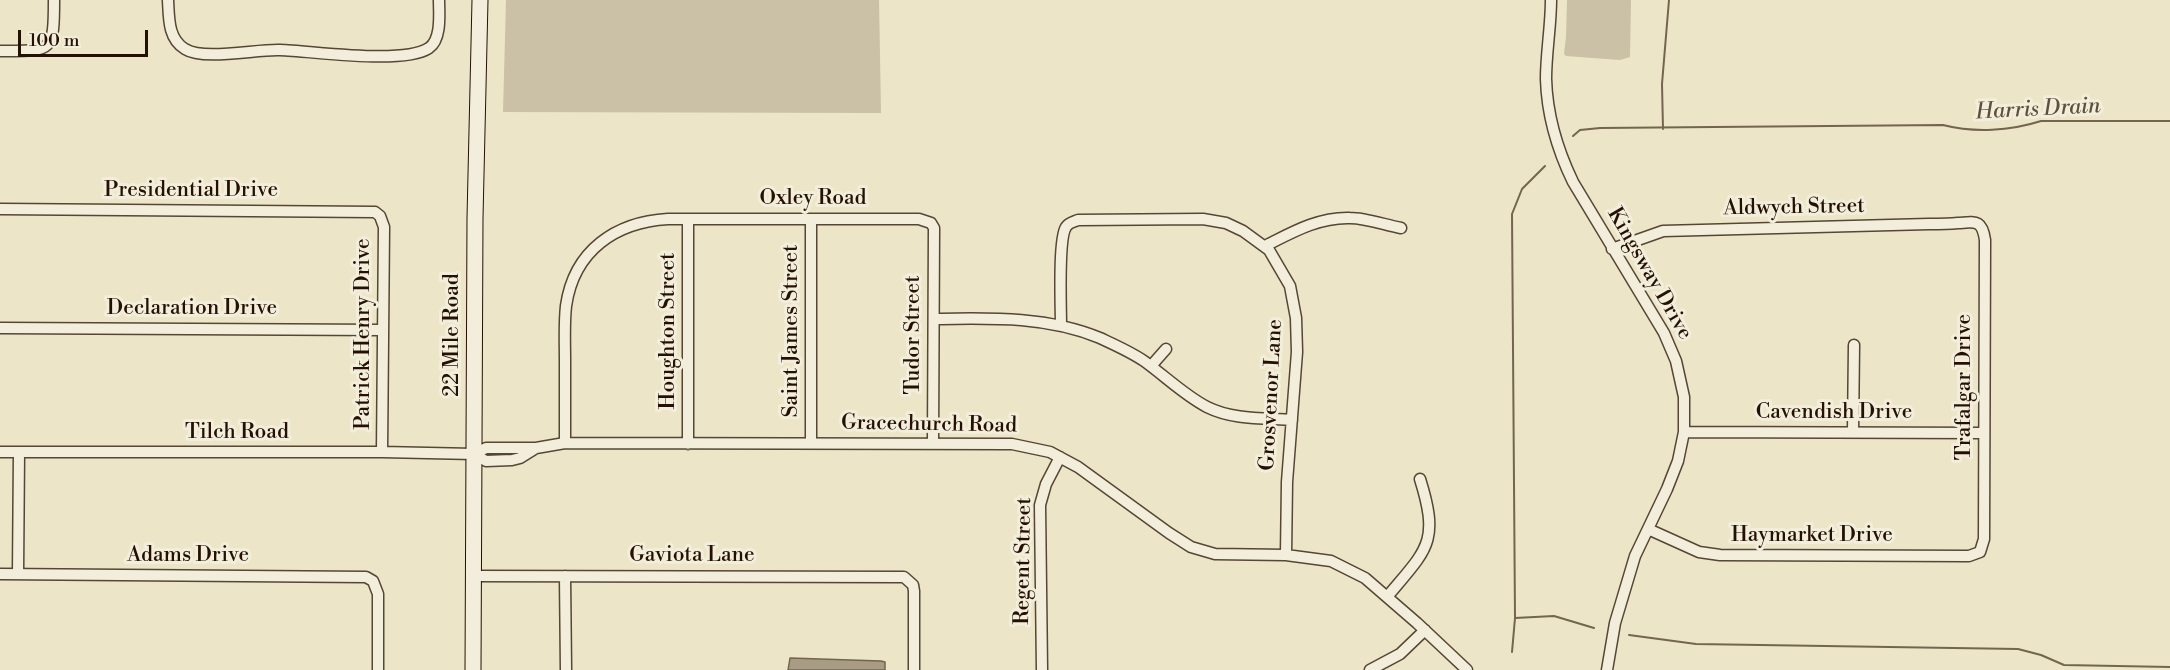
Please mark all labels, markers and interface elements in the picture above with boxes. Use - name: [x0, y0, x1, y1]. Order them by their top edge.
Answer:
- scale bar: [21, 18, 152, 56]
- text: 100 m: [29, 29, 80, 52]
- water label: Harris Drain: [1975, 94, 2101, 126]
- street label: Presidential Drive: [104, 178, 278, 204]
- street label: Oxley Road: [759, 186, 867, 212]
- street label: Aldwych Street: [1723, 194, 1865, 222]
- street label: Kingsway Drive: [1601, 203, 1697, 345]
- street label: Patrick Henry Drive: [351, 238, 377, 430]
- street label: Saint James Street: [779, 245, 805, 417]
- street label: Houghton Street: [656, 253, 682, 409]
- street label: 22 Mile Road: [440, 273, 466, 397]
- street label: Tudor Street: [901, 275, 927, 395]
- street label: Declaration Drive: [107, 296, 277, 322]
- street label: Trafalgar Drive: [1952, 314, 1978, 460]
- street label: Grosvenor Lane: [1255, 319, 1289, 471]
- street label: Cavendish Drive: [1756, 400, 1912, 426]
- street label: Gracechurch Road: [841, 411, 1017, 439]
- street label: Tilch Road: [185, 420, 289, 446]
- street label: Regent Street: [1010, 497, 1038, 625]
- street label: Haymarket Drive: [1731, 523, 1893, 549]
- street label: Adams Drive: [127, 543, 249, 569]
- street label: Gaviota Lane: [629, 543, 755, 569]

